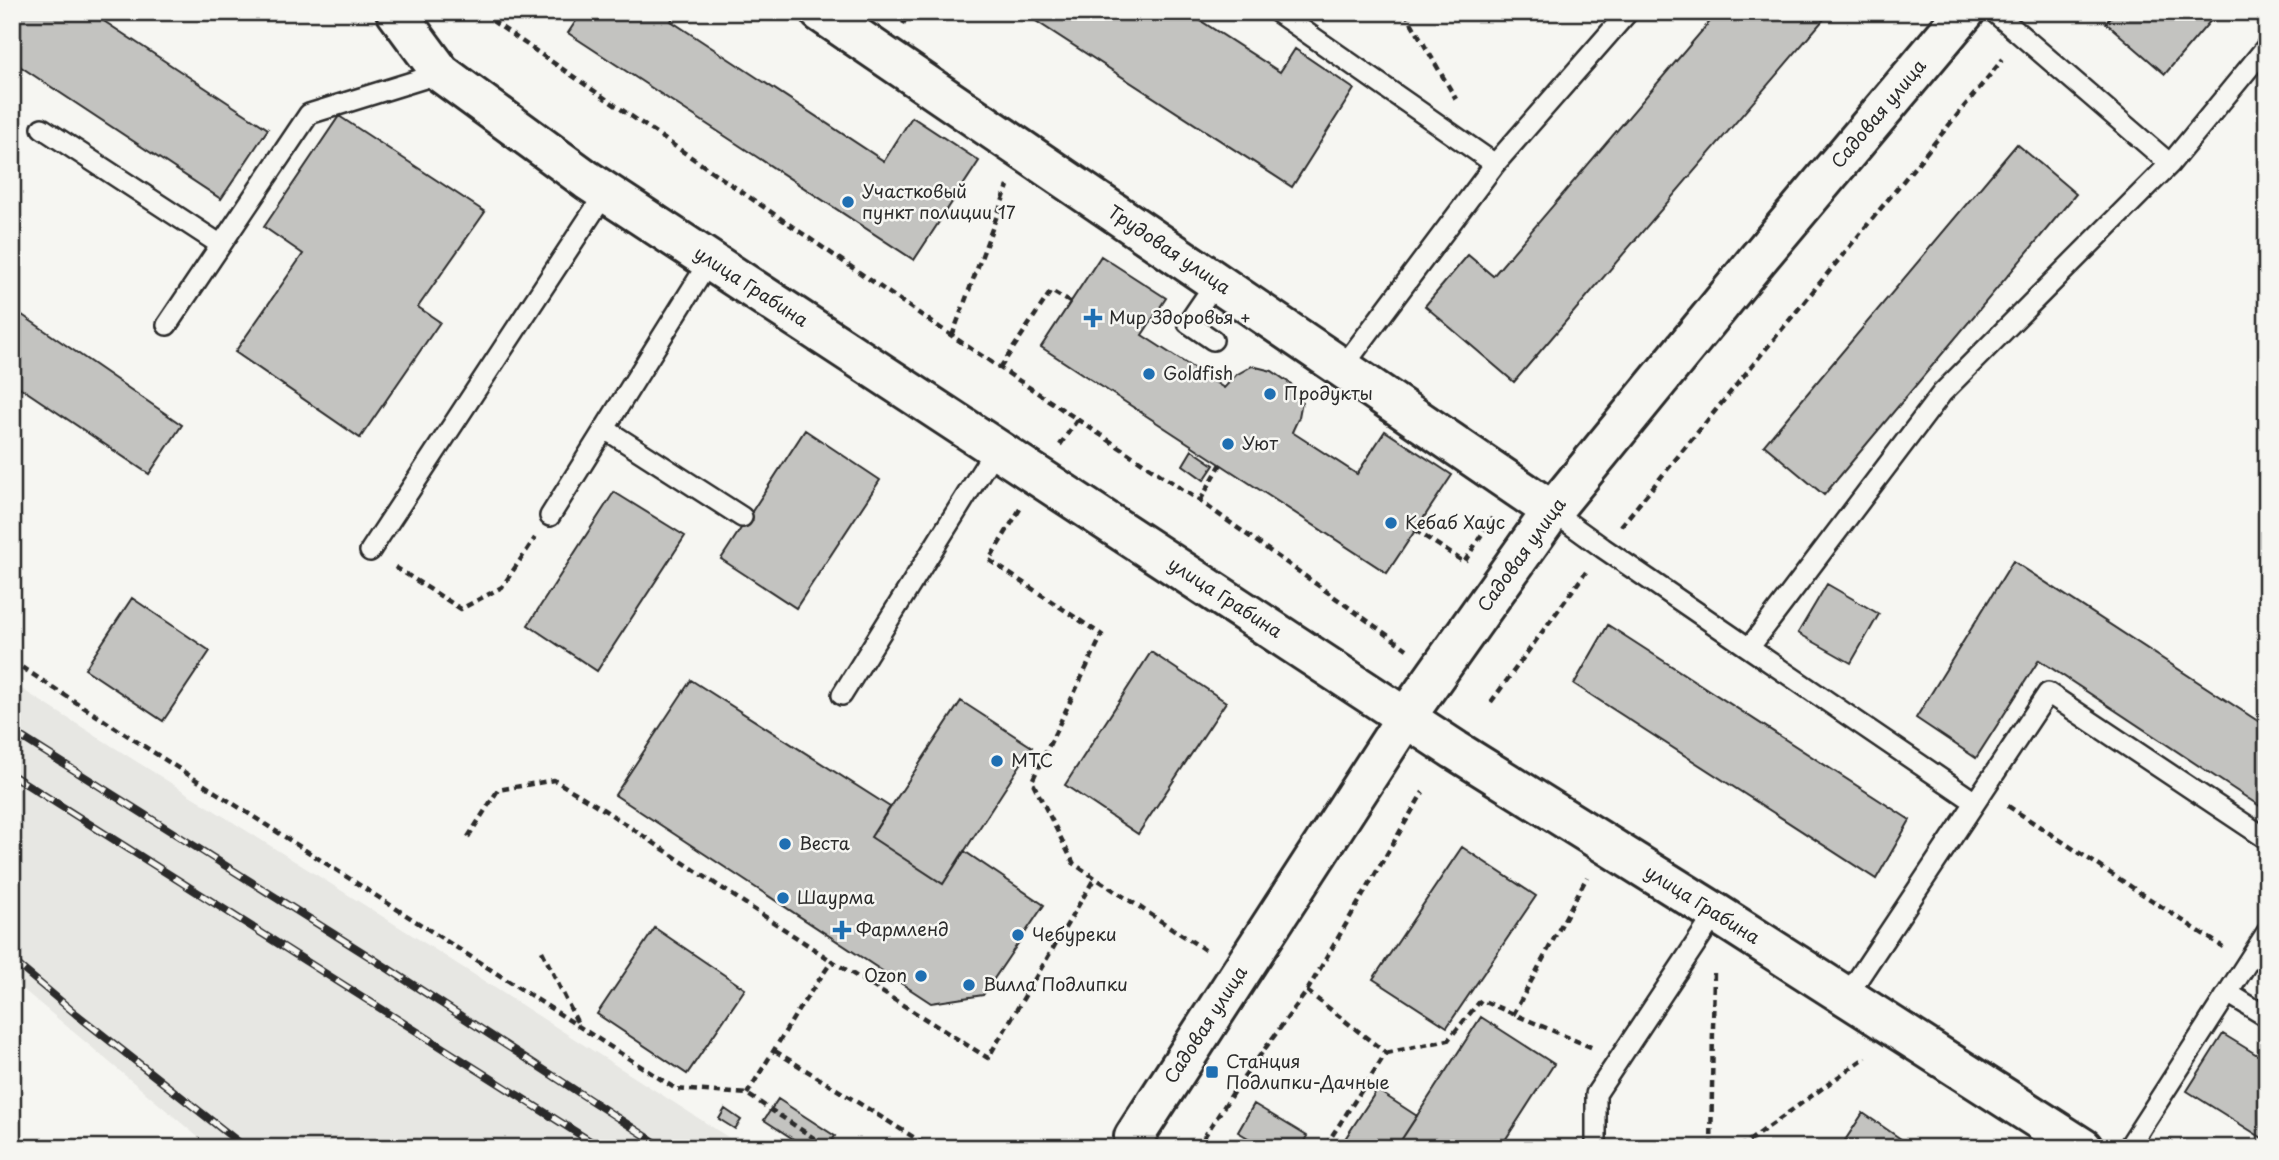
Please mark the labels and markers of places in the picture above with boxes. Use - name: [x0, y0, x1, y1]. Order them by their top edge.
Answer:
- place label: Участковый пункт полиции 17: [862, 177, 1016, 225]
- marker: Участковый пункт полиции 17: [840, 194, 856, 210]
- place label: Мир Здоровья +: [1109, 303, 1251, 330]
- marker: Мир Здоровья +: [1083, 308, 1103, 328]
- place label: Goldfish: [1163, 359, 1233, 386]
- marker: Goldfish: [1141, 366, 1157, 382]
- place label: Продукты: [1284, 379, 1373, 406]
- marker: Продукты: [1262, 386, 1278, 402]
- place label: Уют: [1242, 429, 1278, 456]
- marker: Уют: [1220, 436, 1236, 452]
- place label: Кебаб Хаус: [1405, 508, 1505, 535]
- marker: Кебаб Хаус: [1383, 515, 1399, 531]
- place label: МТС: [1011, 746, 1053, 773]
- marker: МТС: [989, 753, 1005, 769]
- place label: Веста: [799, 829, 850, 856]
- marker: Веста: [777, 836, 793, 852]
- place label: Шаурма: [797, 883, 875, 910]
- marker: Шаурма: [775, 890, 791, 906]
- place label: Фармленд: [856, 915, 949, 942]
- place label: Чебуреки: [1032, 920, 1117, 947]
- marker: Фармленд: [834, 922, 850, 938]
- marker: Чебуреки: [1010, 927, 1026, 943]
- place label: Ozon: [864, 961, 907, 988]
- marker: Ozon: [913, 968, 929, 984]
- place label: Вилла Подлипки: [983, 970, 1128, 997]
- marker: Вилла Подлипки: [961, 977, 977, 993]
- place label: Станция Подлипки-Дачные: [1226, 1047, 1390, 1095]
- marker: Станция Подлипки-Дачные: [1204, 1064, 1220, 1080]

